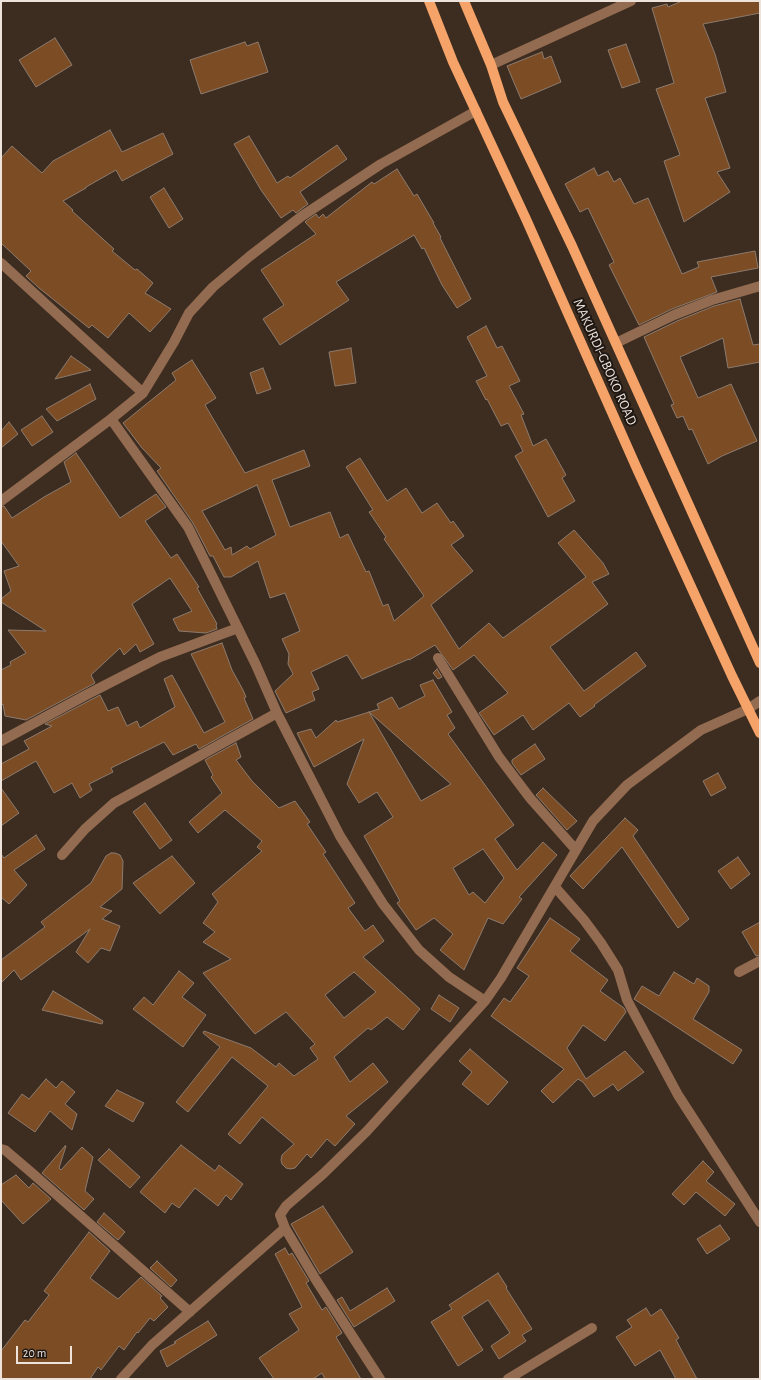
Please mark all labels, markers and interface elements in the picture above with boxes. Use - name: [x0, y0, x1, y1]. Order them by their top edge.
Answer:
- street label: MAKURDI-GBOKO ROAD: [570, 296, 640, 428]
- scale bar: [18, 1338, 74, 1364]
- text: 20 m: [23, 1347, 46, 1359]

